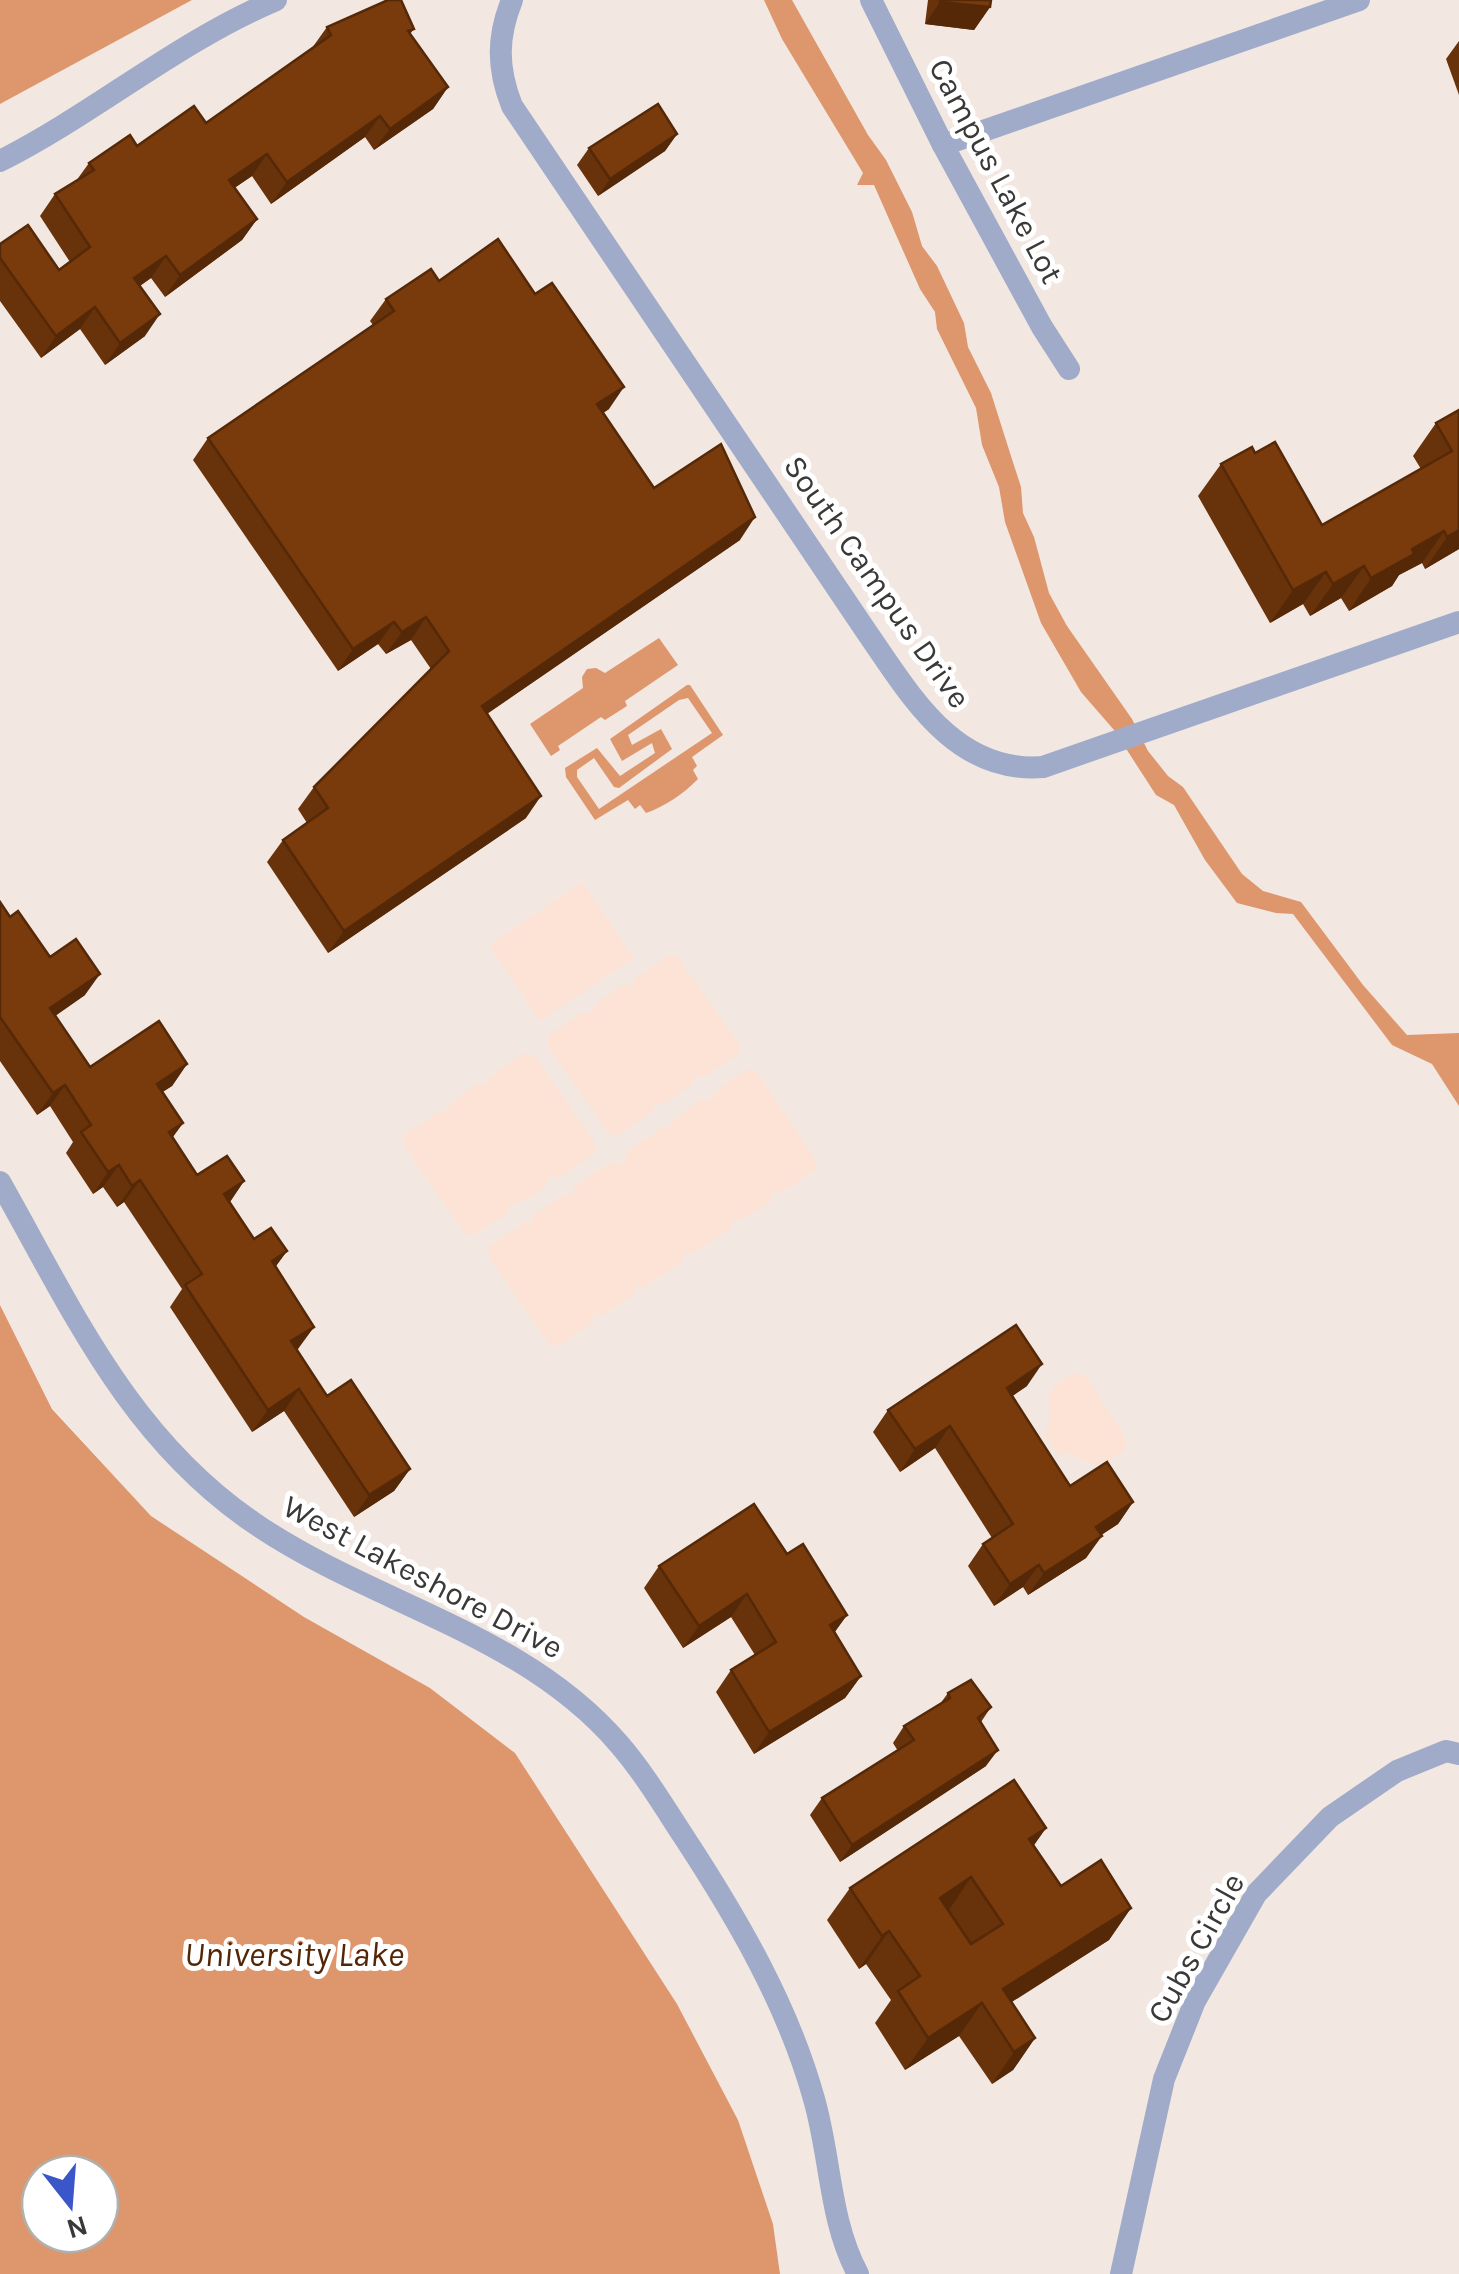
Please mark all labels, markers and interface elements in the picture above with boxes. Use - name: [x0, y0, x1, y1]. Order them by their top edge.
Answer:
- street label: Campus Lake Lot: [921, 52, 1071, 290]
- street label: South Campus Drive: [776, 449, 978, 715]
- street label: West Lakeshore Drive: [277, 1488, 569, 1666]
- street label: Cubs Circle: [1140, 1867, 1252, 2029]
- water label: University Lake: [184, 1934, 404, 1975]
- north arrow: [20, 2154, 120, 2254]
- text: N: [63, 2209, 92, 2246]

